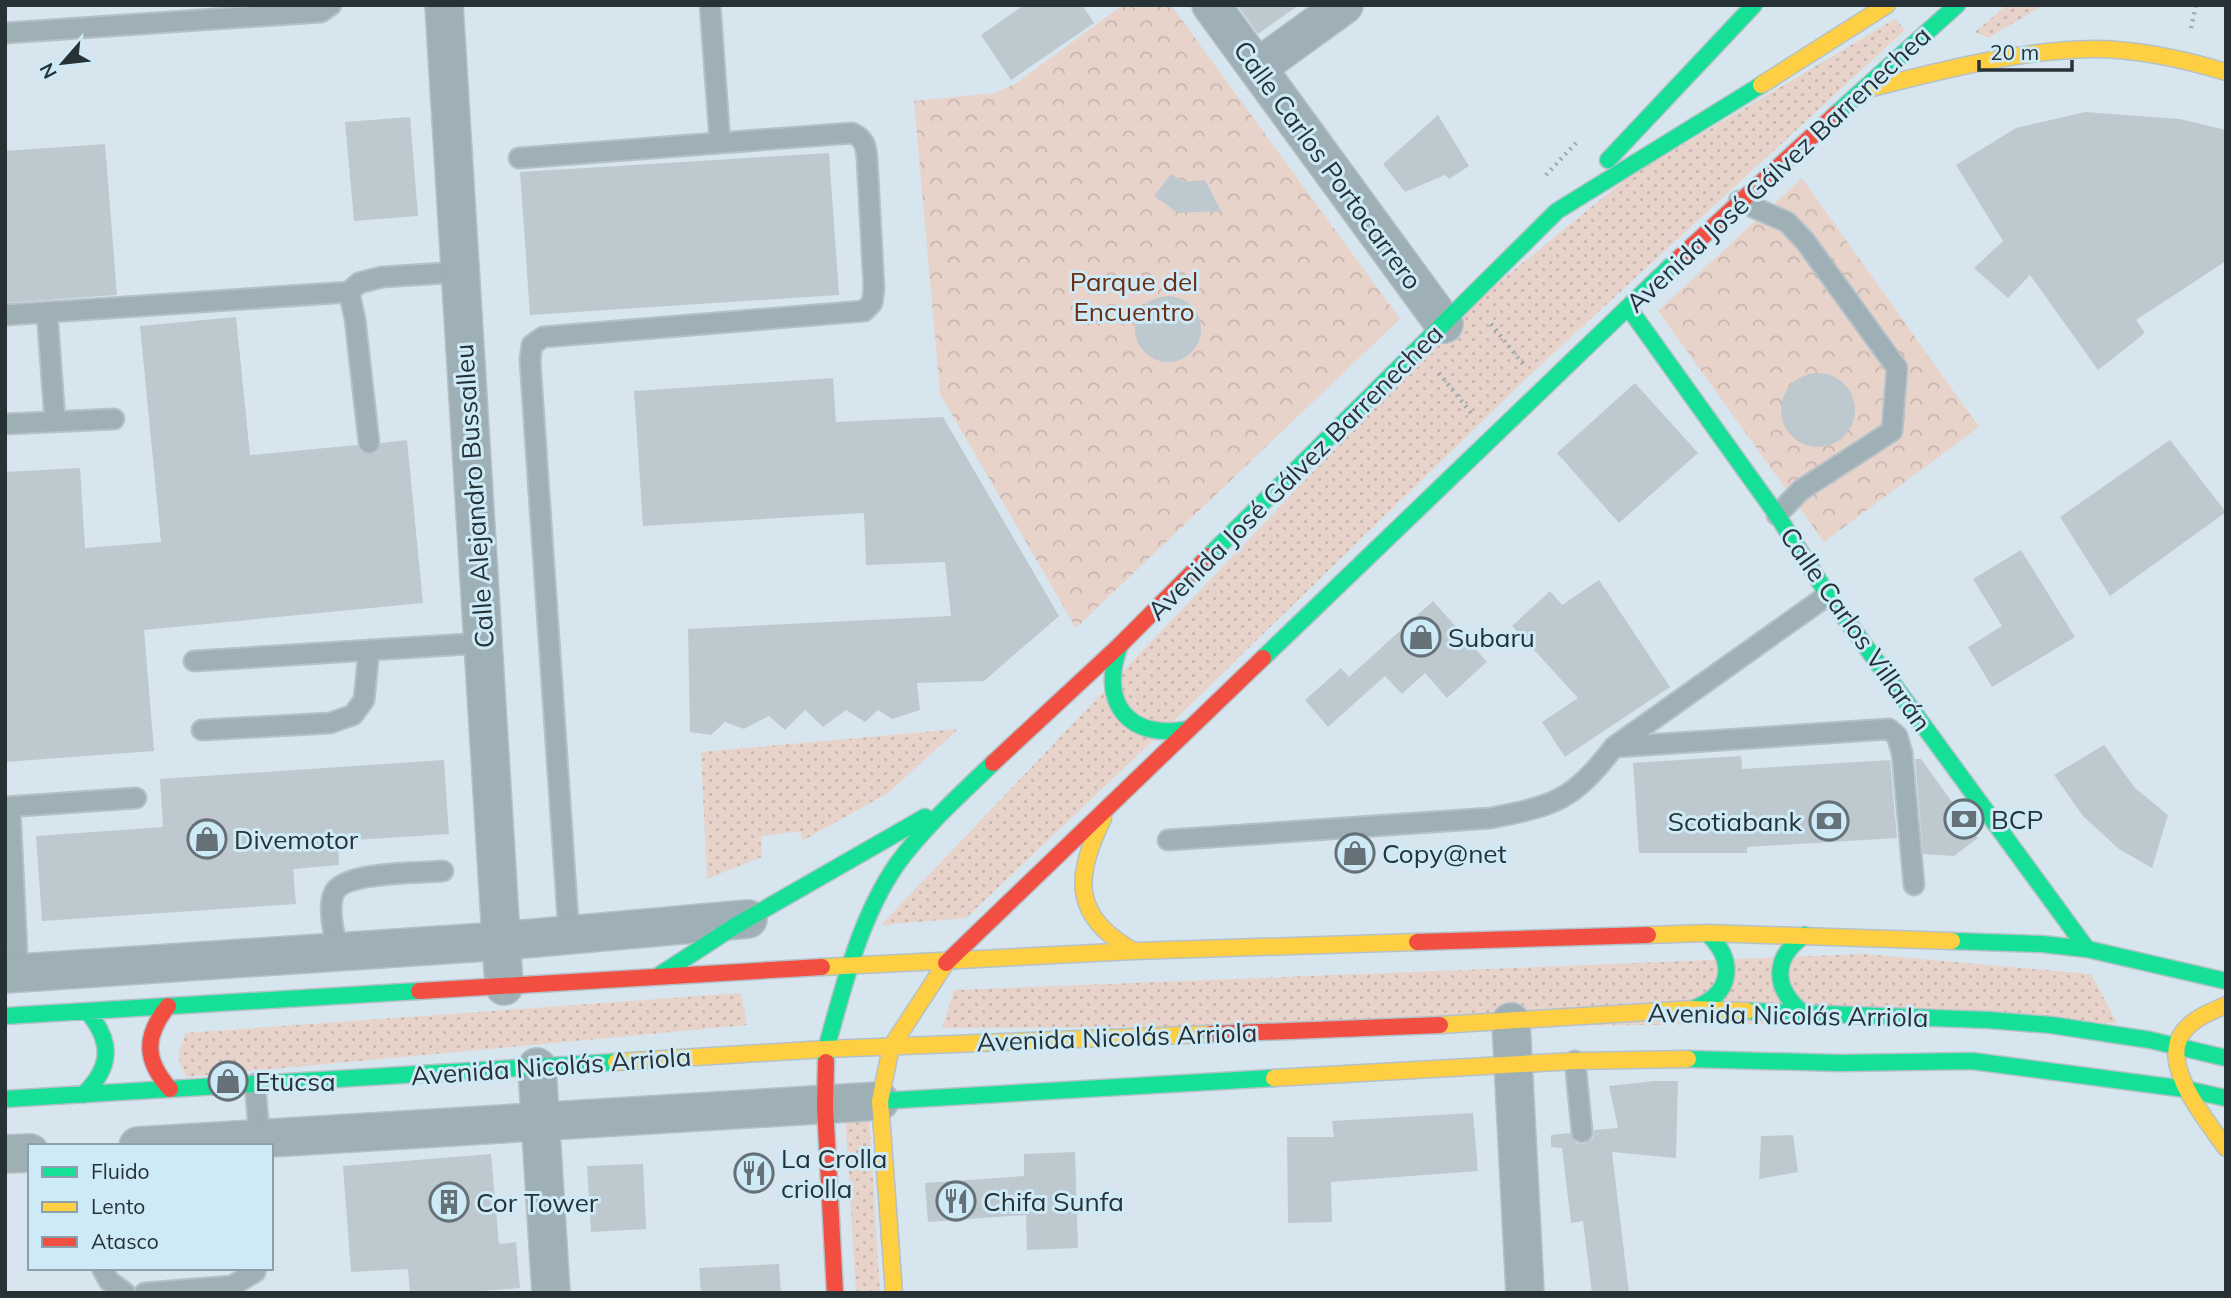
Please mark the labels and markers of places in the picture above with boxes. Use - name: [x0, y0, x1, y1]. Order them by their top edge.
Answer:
- shop icon: Subaru: [1400, 616, 1442, 658]
- place label: Subaru: [1448, 621, 1535, 654]
- bank icon: BCP: [1943, 798, 1985, 840]
- bank icon: Scotiabank: [1808, 800, 1850, 842]
- place label: BCP: [1991, 803, 2043, 836]
- place label: Scotiabank: [1668, 805, 1803, 838]
- shop icon: Divemotor: [186, 818, 228, 860]
- place label: Divemotor: [234, 823, 359, 856]
- shop icon: Copy@net: [1334, 832, 1376, 874]
- place label: Copy@net: [1382, 837, 1507, 870]
- shop icon: Etucsa: [207, 1060, 249, 1102]
- place label: Etucsa: [255, 1065, 336, 1098]
- place label: La Crolla criolla: [781, 1142, 887, 1205]
- restaurant icon: La Crolla criolla: [733, 1152, 775, 1194]
- restaurant icon: Chifa Sunfa: [935, 1180, 977, 1222]
- building icon: Cor Tower: [428, 1181, 470, 1223]
- place label: Chifa Sunfa: [983, 1185, 1124, 1218]
- place label: Cor Tower: [476, 1186, 599, 1219]

